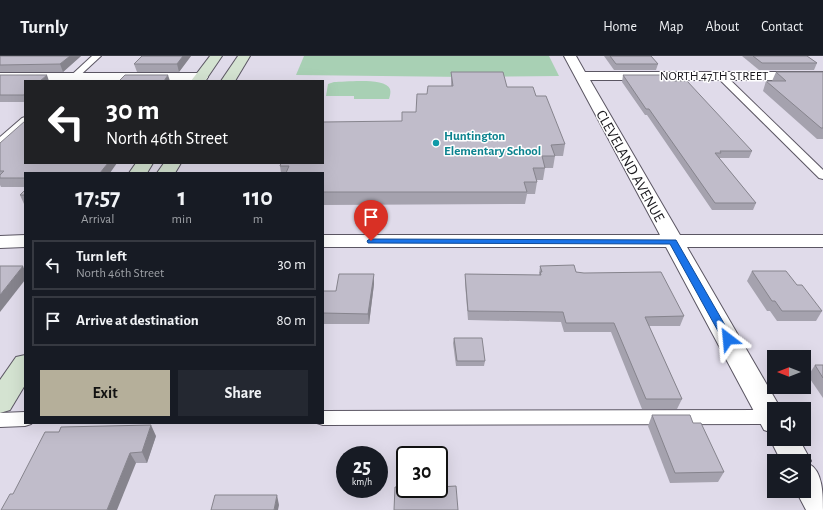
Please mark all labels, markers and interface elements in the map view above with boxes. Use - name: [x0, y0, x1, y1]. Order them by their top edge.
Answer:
- text: Turnly: [20, 18, 68, 37]
- text: Home: [603, 20, 637, 34]
- text: Map: [659, 20, 683, 34]
- text: About: [705, 20, 739, 34]
- text: Contact: [761, 20, 803, 34]
- street label: NORTH 47TH STREET: [660, 70, 769, 83]
- icon: left: [40, 96, 92, 148]
- text: 30 m: [106, 97, 159, 125]
- street label: CLEVELAND AVENUE: [593, 108, 667, 224]
- text: North 46th Street: [106, 130, 228, 148]
- place label: Huntington Elementary School: [444, 130, 541, 158]
- marker: Huntington Elementary School: [431, 138, 441, 148]
- text: 17:57: [75, 186, 120, 210]
- text: 1: [177, 186, 186, 210]
- text: 110: [243, 186, 273, 210]
- pin: [354, 200, 388, 241]
- icon: arrive: [360, 206, 382, 228]
- text: Arrival: [81, 213, 115, 226]
- text: min: [172, 213, 192, 226]
- text: m: [253, 213, 263, 226]
- text: Turn left: [76, 249, 127, 264]
- icon: left: [42, 254, 64, 276]
- text: 30 m: [277, 257, 306, 272]
- text: North 46th Street: [76, 267, 164, 280]
- icon: arrive: [42, 310, 64, 332]
- text: Arrive at destination: [76, 313, 199, 328]
- text: 80 m: [276, 313, 306, 328]
- position arrow: [707, 318, 749, 360]
- north arrow: [767, 350, 811, 394]
- map controls: [767, 350, 811, 498]
- button: Exit: [40, 370, 170, 416]
- button: Share: [178, 370, 308, 416]
- button: sound: [767, 402, 811, 446]
- speed limit sign: 30: [396, 446, 448, 498]
- button: layers: [767, 454, 811, 498]
- text: 25: [353, 457, 371, 477]
- text: km/h: [352, 477, 372, 487]

